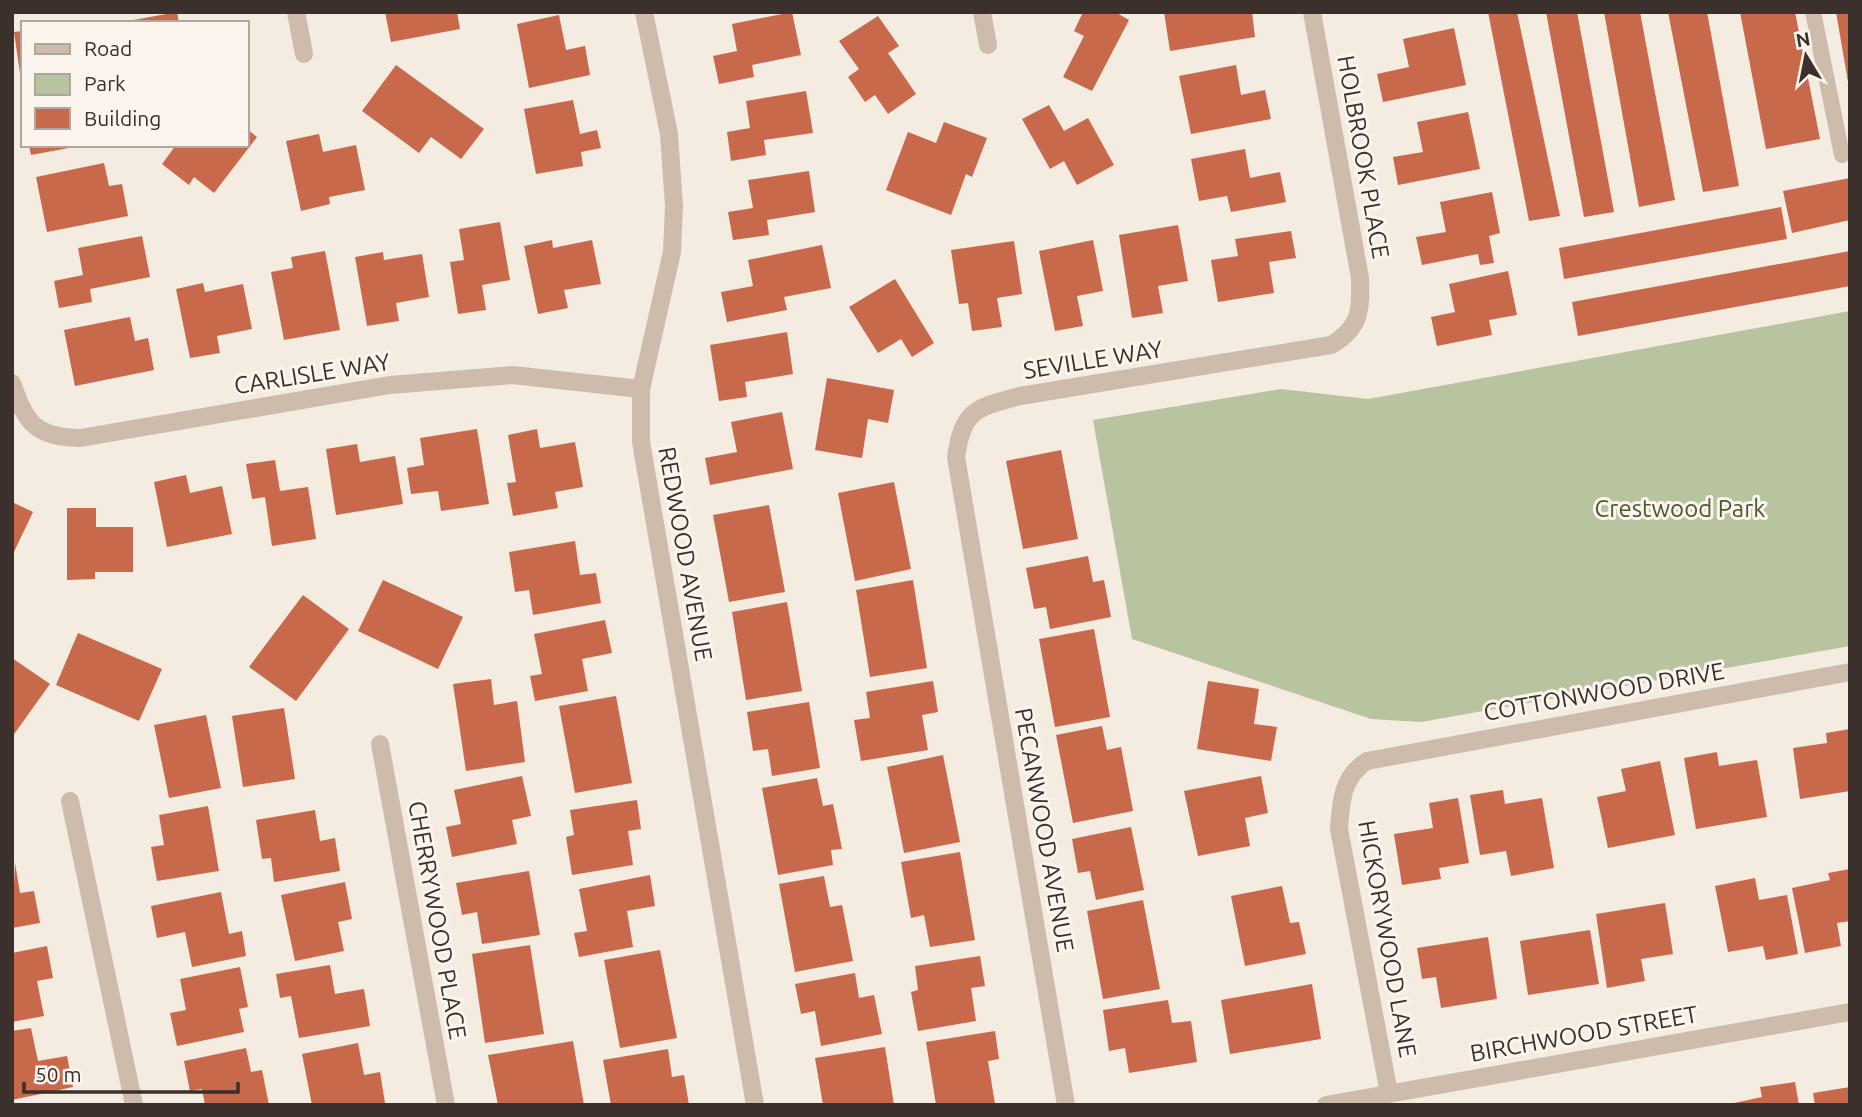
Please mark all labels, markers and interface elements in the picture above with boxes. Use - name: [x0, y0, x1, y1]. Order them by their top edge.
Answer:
- legend: [21, 21, 248, 147]
- north arrow: [1771, 21, 1841, 91]
- text: N: [1794, 27, 1812, 51]
- text: Road: [84, 36, 132, 60]
- street label: HOLBROOK PLACE: [1332, 53, 1395, 261]
- text: Park: [84, 71, 126, 95]
- text: Building: [84, 106, 161, 130]
- street label: SEVILLE WAY: [1021, 335, 1165, 384]
- street label: CARLISLE WAY: [232, 348, 392, 399]
- street label: REDWOOD AVENUE: [653, 445, 718, 663]
- park label: Crestwood Park: [1595, 495, 1765, 522]
- street label: COTTONWOOD DRIVE: [1481, 657, 1726, 726]
- street label: PECANWOOD AVENUE: [1010, 706, 1079, 954]
- street label: CHERRYWOOD PLACE: [403, 799, 472, 1041]
- street label: HICKORYWOOD LANE: [1353, 818, 1422, 1060]
- street label: BIRCHWOOD STREET: [1468, 1000, 1700, 1067]
- scale bar: [24, 1050, 238, 1094]
- text: 50 m: [35, 1062, 82, 1086]

